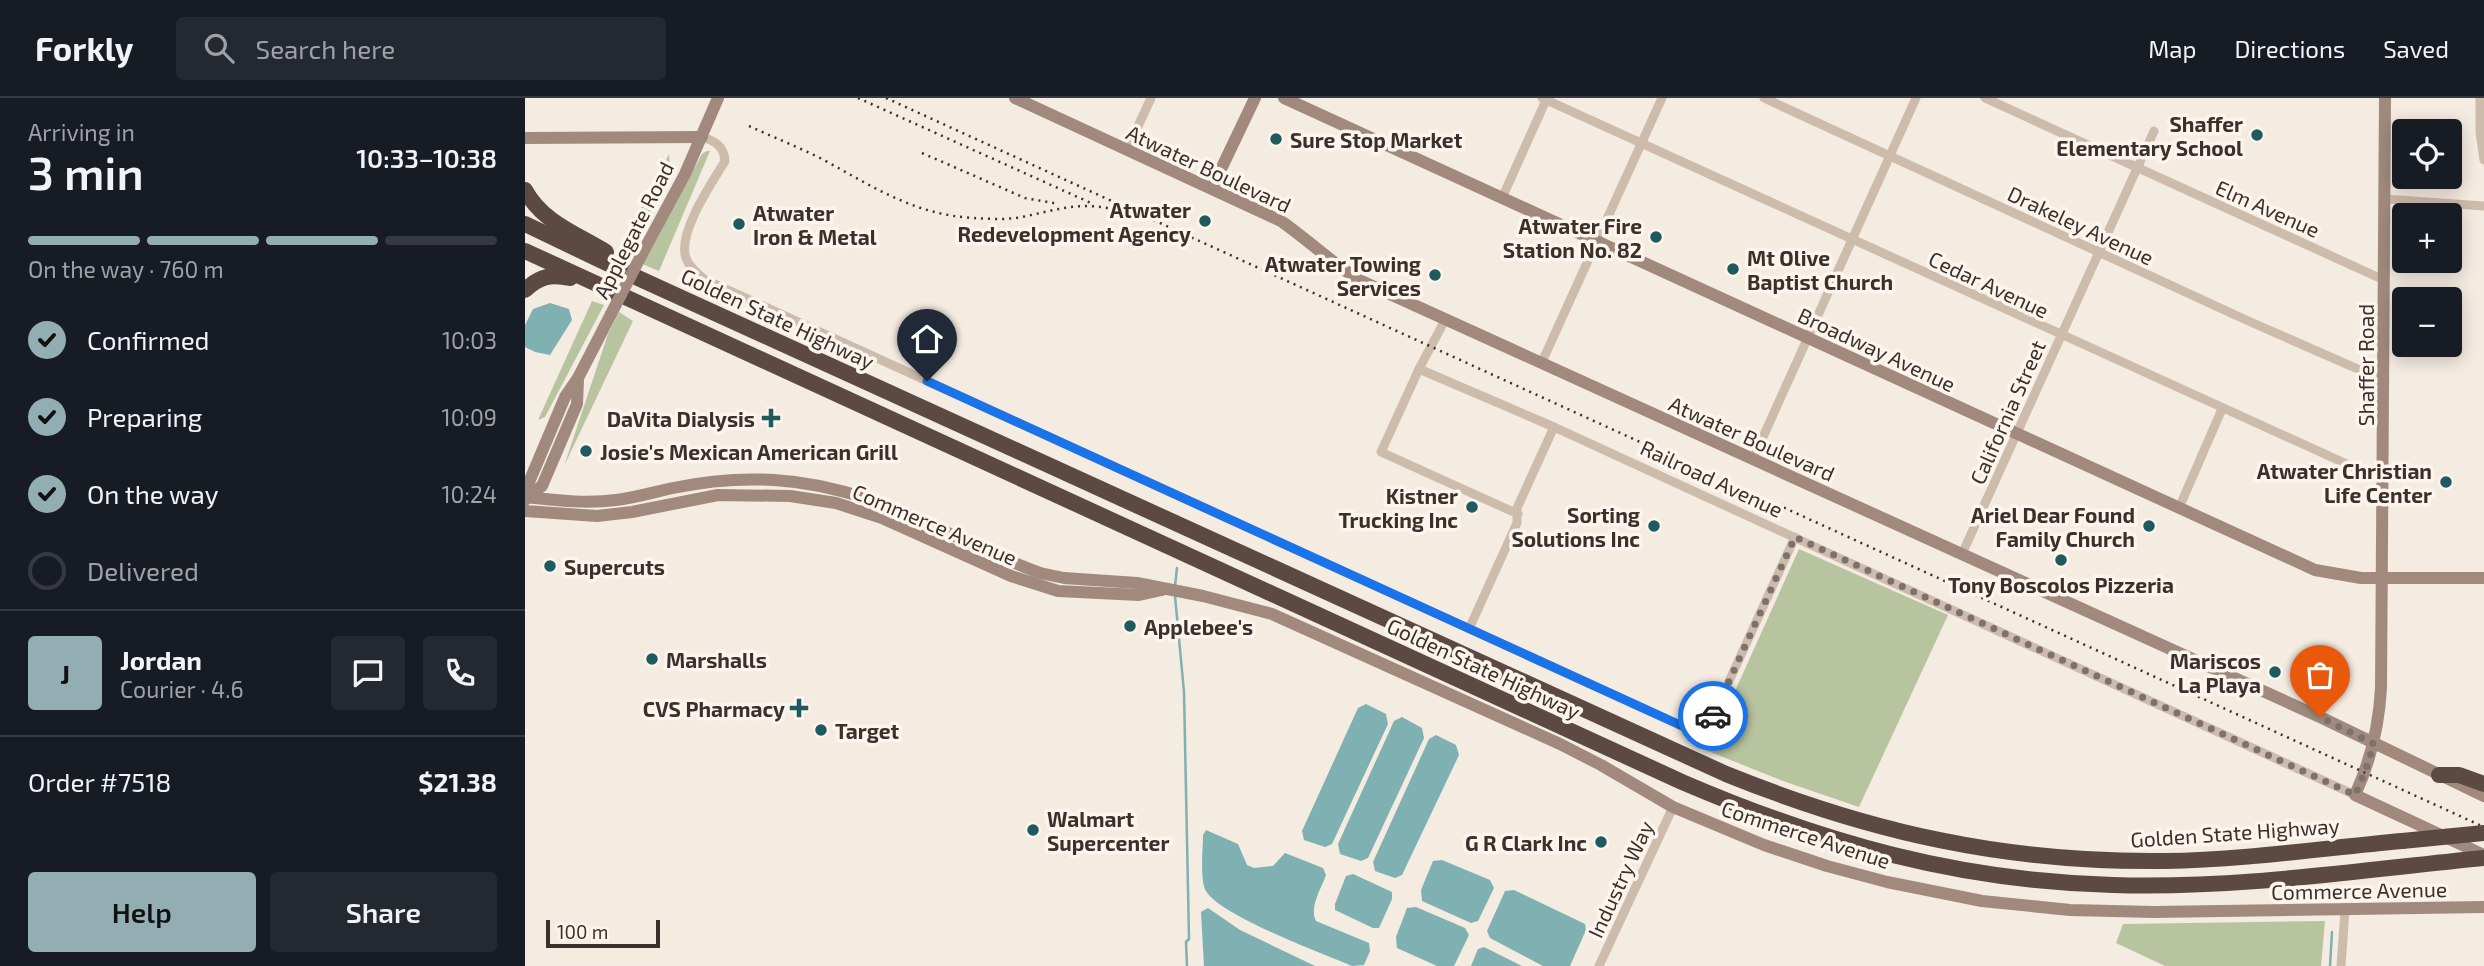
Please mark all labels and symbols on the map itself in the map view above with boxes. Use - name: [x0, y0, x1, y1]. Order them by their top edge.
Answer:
- place label: Shaffer Elementary School: [2056, 111, 2243, 161]
- street label: Atwater Boulevard: [1123, 119, 1295, 217]
- place label: Sure Stop Market: [1290, 127, 1463, 152]
- marker: Shaffer Elementary School: [2249, 127, 2265, 143]
- marker: Sure Stop Market: [1268, 131, 1284, 147]
- street label: Applegate Road: [588, 157, 678, 303]
- street label: Elm Avenue: [2212, 174, 2324, 242]
- street label: Drakeley Avenue: [2004, 180, 2158, 270]
- place label: Atwater Redevelopment Agency: [958, 197, 1191, 247]
- place label: Atwater Iron & Metal: [753, 200, 877, 249]
- marker: Atwater Redevelopment Agency: [1197, 213, 1213, 229]
- place label: Atwater Fire Station No. 82: [1503, 213, 1642, 262]
- marker: Atwater Iron & Metal: [731, 216, 747, 232]
- marker: Atwater Fire Station No. 82: [1648, 229, 1664, 245]
- place label: Mt Olive Baptist Church: [1747, 245, 1893, 294]
- street label: Cedar Avenue: [1925, 245, 2053, 323]
- place label: Atwater Towing Services: [1265, 251, 1421, 300]
- marker: Mt Olive Baptist Church: [1725, 261, 1741, 277]
- street label: Golden State Highway: [678, 262, 878, 374]
- marker: Atwater Towing Services: [1427, 267, 1443, 283]
- street label: Broadway Avenue: [1794, 302, 1960, 396]
- street label: Shaffer Road: [2353, 304, 2378, 426]
- pin: [897, 309, 957, 381]
- street label: California Street: [1964, 336, 2050, 488]
- street label: Atwater Boulevard: [1665, 390, 1839, 486]
- place label: DaVita Dialysis: [607, 406, 755, 432]
- marker: DaVita Dialysis: [761, 408, 781, 428]
- street label: Railroad Avenue: [1637, 434, 1787, 522]
- place label: Josie's Mexican American Grill: [600, 439, 898, 464]
- marker: Josie's Mexican American Grill: [578, 443, 594, 459]
- place label: Atwater Christian Life Center: [2257, 458, 2432, 507]
- marker: Atwater Christian Life Center: [2438, 474, 2454, 490]
- street label: Commerce Avenue: [849, 478, 1021, 570]
- place label: Kistner Trucking Inc: [1339, 483, 1458, 532]
- marker: Kistner Trucking Inc: [1464, 499, 1480, 515]
- place label: Sorting Solutions Inc: [1511, 502, 1640, 551]
- place label: Ariel Dear Found Family Church: [1971, 502, 2135, 552]
- marker: Sorting Solutions Inc: [1646, 518, 1662, 534]
- marker: Ariel Dear Found Family Church: [2141, 518, 2157, 534]
- marker: Tony Boscolos Pizzeria: [2053, 552, 2069, 568]
- place label: Supercuts: [564, 554, 665, 579]
- marker: Supercuts: [542, 558, 558, 574]
- place label: Tony Boscolos Pizzeria: [1948, 572, 2174, 598]
- street label: Golden State Highway: [1384, 612, 1584, 724]
- place label: Applebee's: [1144, 614, 1253, 639]
- marker: Applebee's: [1122, 618, 1138, 634]
- pin: [2290, 645, 2350, 717]
- place label: Marshalls: [666, 647, 767, 672]
- place label: Mariscos La Playa: [2170, 648, 2261, 698]
- marker: Marshalls: [644, 651, 660, 667]
- marker: Mariscos La Playa: [2267, 664, 2283, 680]
- courier: [1678, 681, 1748, 751]
- place label: CVS Pharmacy: [643, 696, 785, 722]
- marker: CVS Pharmacy: [791, 700, 807, 716]
- place label: Target: [835, 718, 900, 743]
- marker: Target: [813, 722, 829, 738]
- street label: Commerce Avenue: [1718, 795, 1894, 873]
- place label: Walmart Supercenter: [1047, 806, 1169, 855]
- street label: Golden State Highway: [2130, 812, 2340, 852]
- street label: Industry Way: [1582, 817, 1658, 941]
- marker: Walmart Supercenter: [1025, 822, 1041, 838]
- place label: G R Clark Inc: [1465, 830, 1587, 855]
- marker: G R Clark Inc: [1593, 834, 1609, 850]
- street label: Commerce Avenue: [2271, 876, 2447, 904]
- scale bar: [546, 917, 660, 949]

